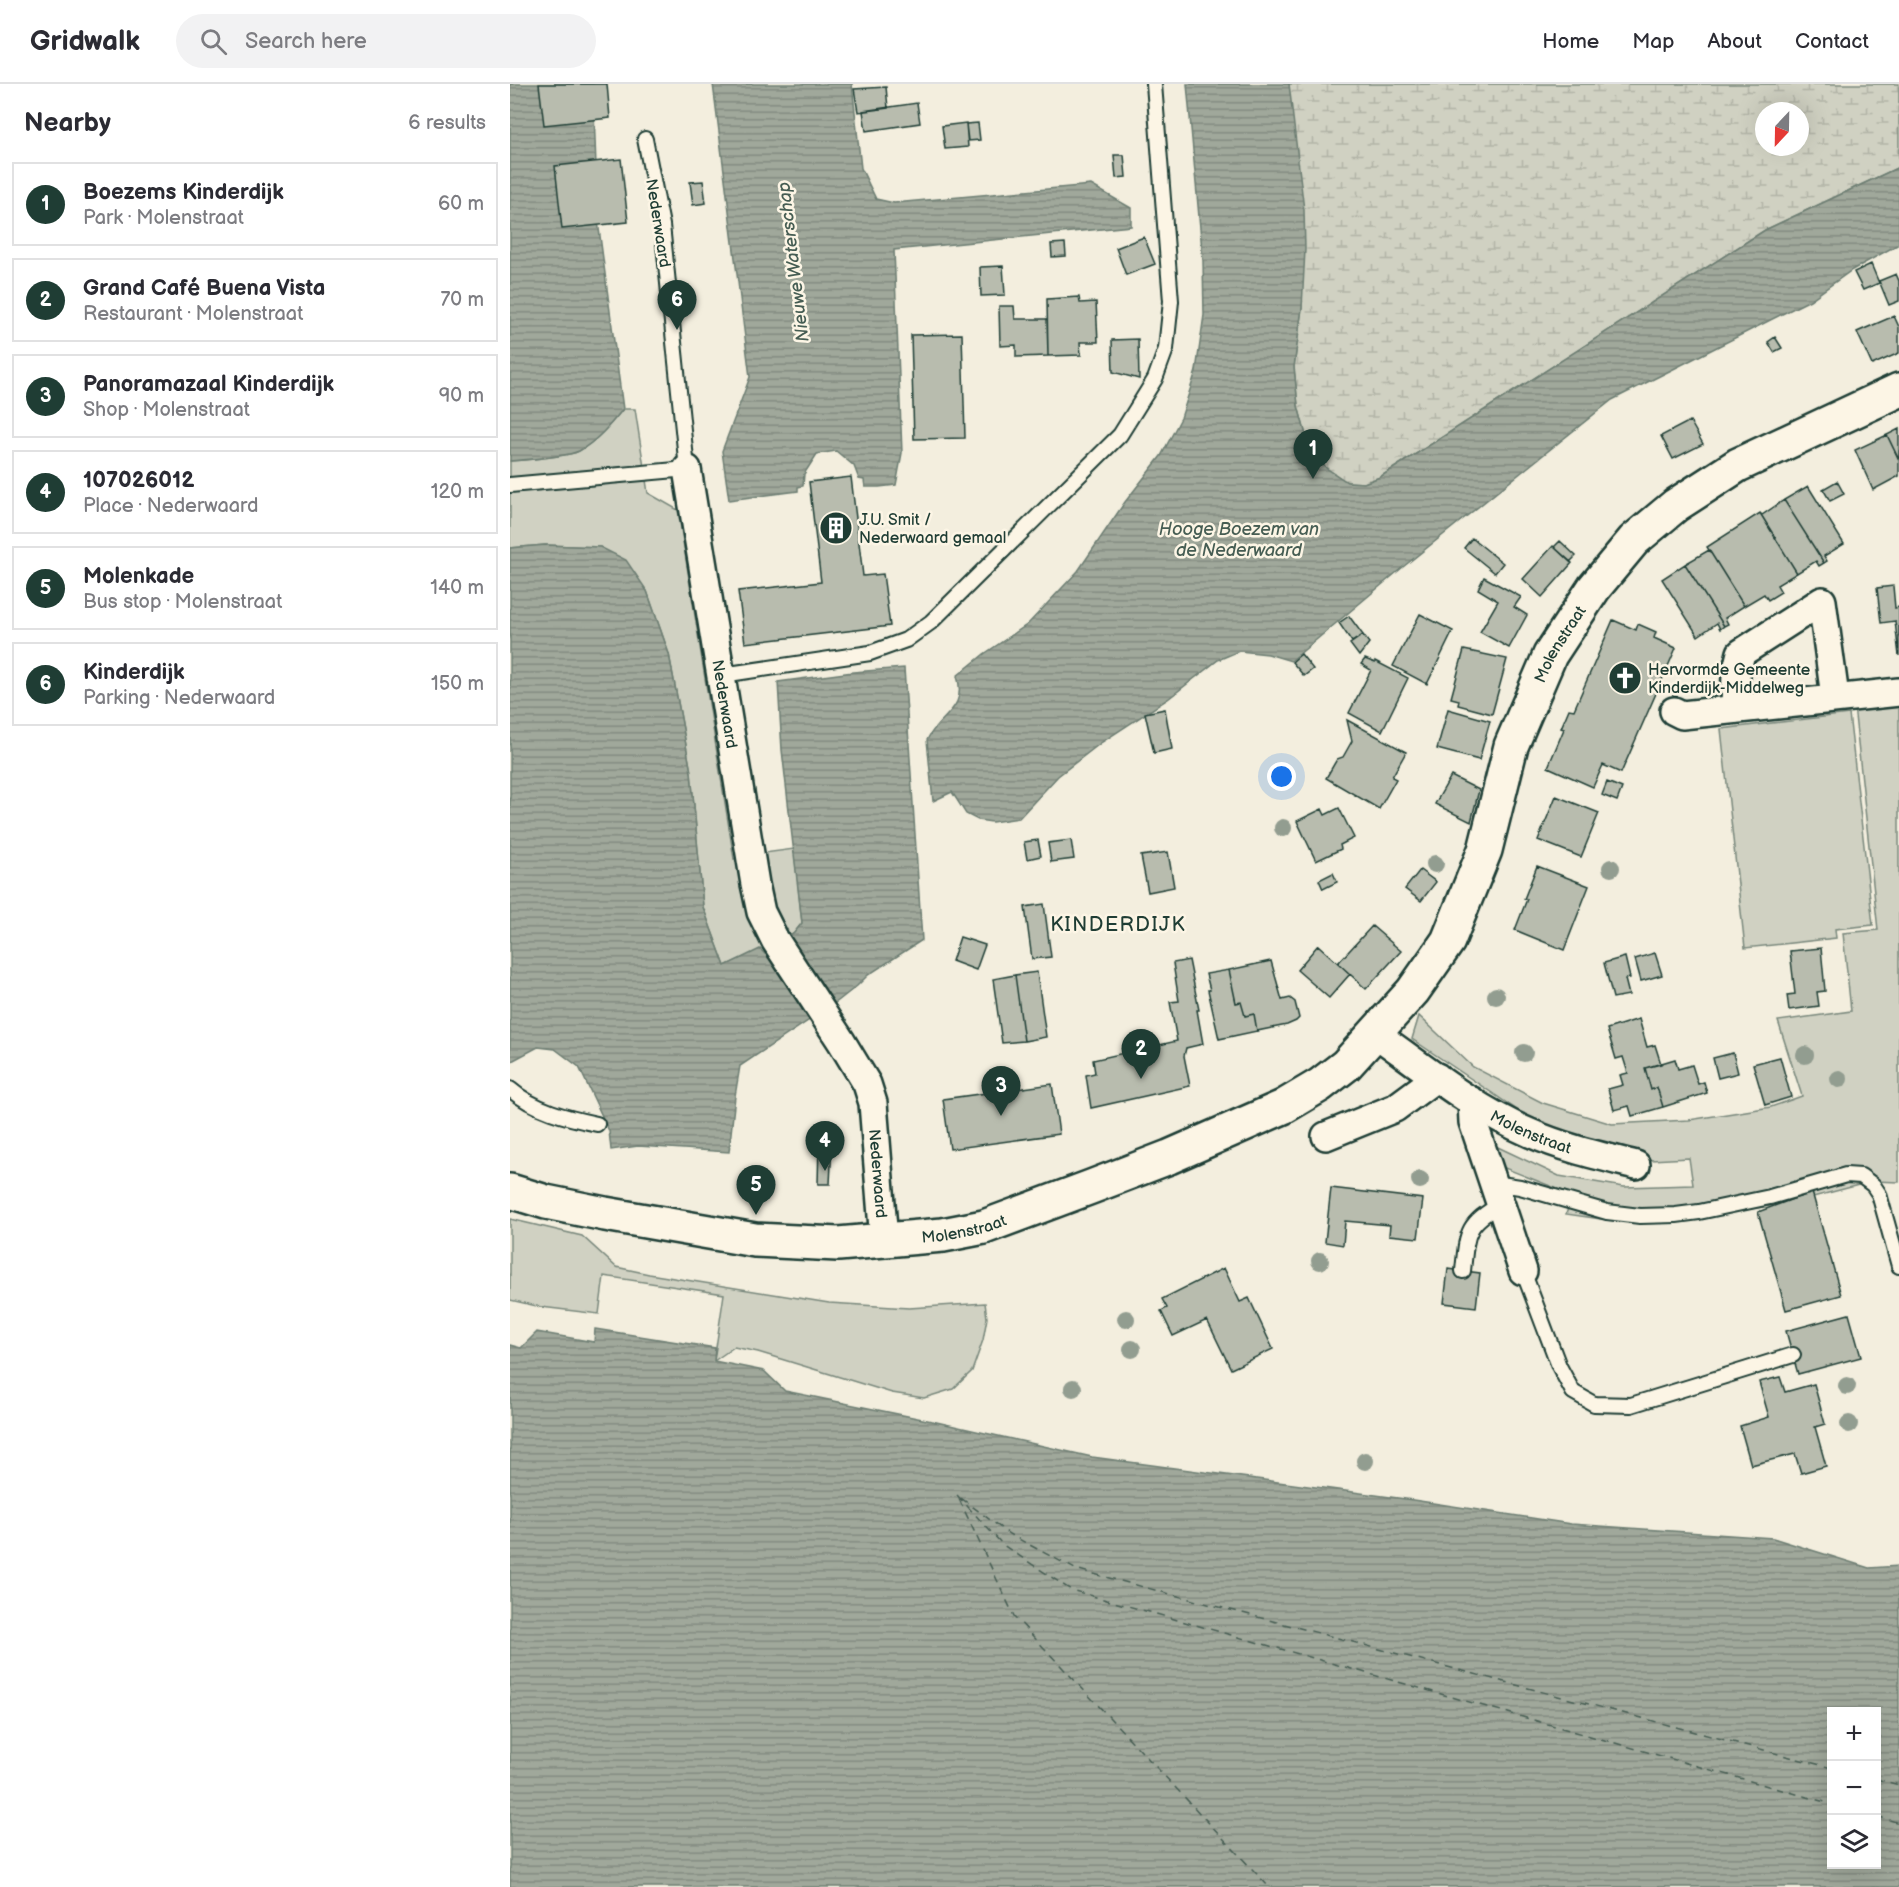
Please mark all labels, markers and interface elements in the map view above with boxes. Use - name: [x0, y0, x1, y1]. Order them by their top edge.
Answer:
- search box: [176, 14, 596, 68]
- text: Gridwalk: [30, 25, 140, 58]
- icon: search: [197, 25, 230, 58]
- text: Search here: [245, 28, 367, 55]
- text: Home: [1542, 29, 1599, 54]
- text: Map: [1632, 29, 1674, 54]
- text: About: [1707, 29, 1762, 54]
- text: Contact: [1795, 29, 1869, 54]
- north arrow: [1755, 102, 1809, 156]
- text: Nearby: [24, 108, 111, 139]
- text: 6 results: [408, 111, 486, 135]
- street label: Nederwaard: [641, 178, 674, 269]
- text: Boezems Kinderdijk: [83, 179, 284, 206]
- water label: Nieuwe Waterschap: [773, 181, 814, 343]
- text: 1: [41, 192, 50, 216]
- text: 60 m: [438, 192, 484, 216]
- text: Park · Molenstraat: [83, 206, 244, 230]
- text: Grand Café Buena Vista: [83, 275, 325, 302]
- pin: 6: [658, 280, 696, 330]
- text: 2: [40, 288, 51, 312]
- text: 70 m: [440, 288, 484, 312]
- text: Restaurant · Molenstraat: [83, 302, 303, 326]
- text: Panoramazaal Kinderdijk: [83, 371, 334, 398]
- text: 3: [40, 384, 51, 408]
- text: 90 m: [439, 384, 484, 408]
- text: Shop · Molenstraat: [83, 398, 250, 422]
- pin: 1: [1294, 430, 1332, 479]
- text: 107026012: [83, 467, 194, 494]
- text: 4: [40, 480, 51, 504]
- text: 120 m: [431, 480, 484, 504]
- text: Place · Nederwaard: [83, 494, 258, 518]
- building icon: J.U. Smit / Nederwaard gemaal: [818, 510, 854, 546]
- place label: J.U. Smit / Nederwaard gemaal: [859, 511, 1006, 548]
- water label: Hooge Boezem van de Nederwaard: [1159, 519, 1319, 561]
- text: Molenkade: [83, 563, 194, 590]
- text: 5: [40, 576, 51, 600]
- text: 140 m: [430, 576, 484, 600]
- text: Bus stop · Molenstraat: [83, 590, 282, 614]
- street label: Molenstraat: [1531, 603, 1591, 686]
- street label: Nederwaard: [707, 658, 741, 750]
- text: Kinderdijk: [83, 659, 185, 686]
- church icon: Hervormde Gemeente Kinderdijk-Middelweg: [1607, 660, 1643, 696]
- place label: Hervormde Gemeente Kinderdijk-Middelweg: [1648, 661, 1811, 698]
- text: 6: [39, 672, 52, 696]
- text: 150 m: [431, 672, 484, 696]
- text: Parking · Nederwaard: [83, 686, 275, 710]
- your location: [1267, 762, 1296, 791]
- district label: KINDERDIJK: [1050, 913, 1186, 937]
- pin: 2: [1122, 1030, 1160, 1079]
- pin: 3: [982, 1066, 1020, 1116]
- street label: Molenstraat: [1487, 1107, 1573, 1158]
- pin: 4: [806, 1122, 844, 1171]
- street label: Nederwaard: [864, 1128, 890, 1219]
- pin: 5: [736, 1166, 776, 1215]
- street label: Molenstraat: [921, 1211, 1009, 1248]
- map controls: [1827, 1707, 1881, 1869]
- button: +: [1827, 1707, 1881, 1761]
- button: −: [1827, 1761, 1881, 1815]
- button: layers: [1827, 1815, 1881, 1869]

